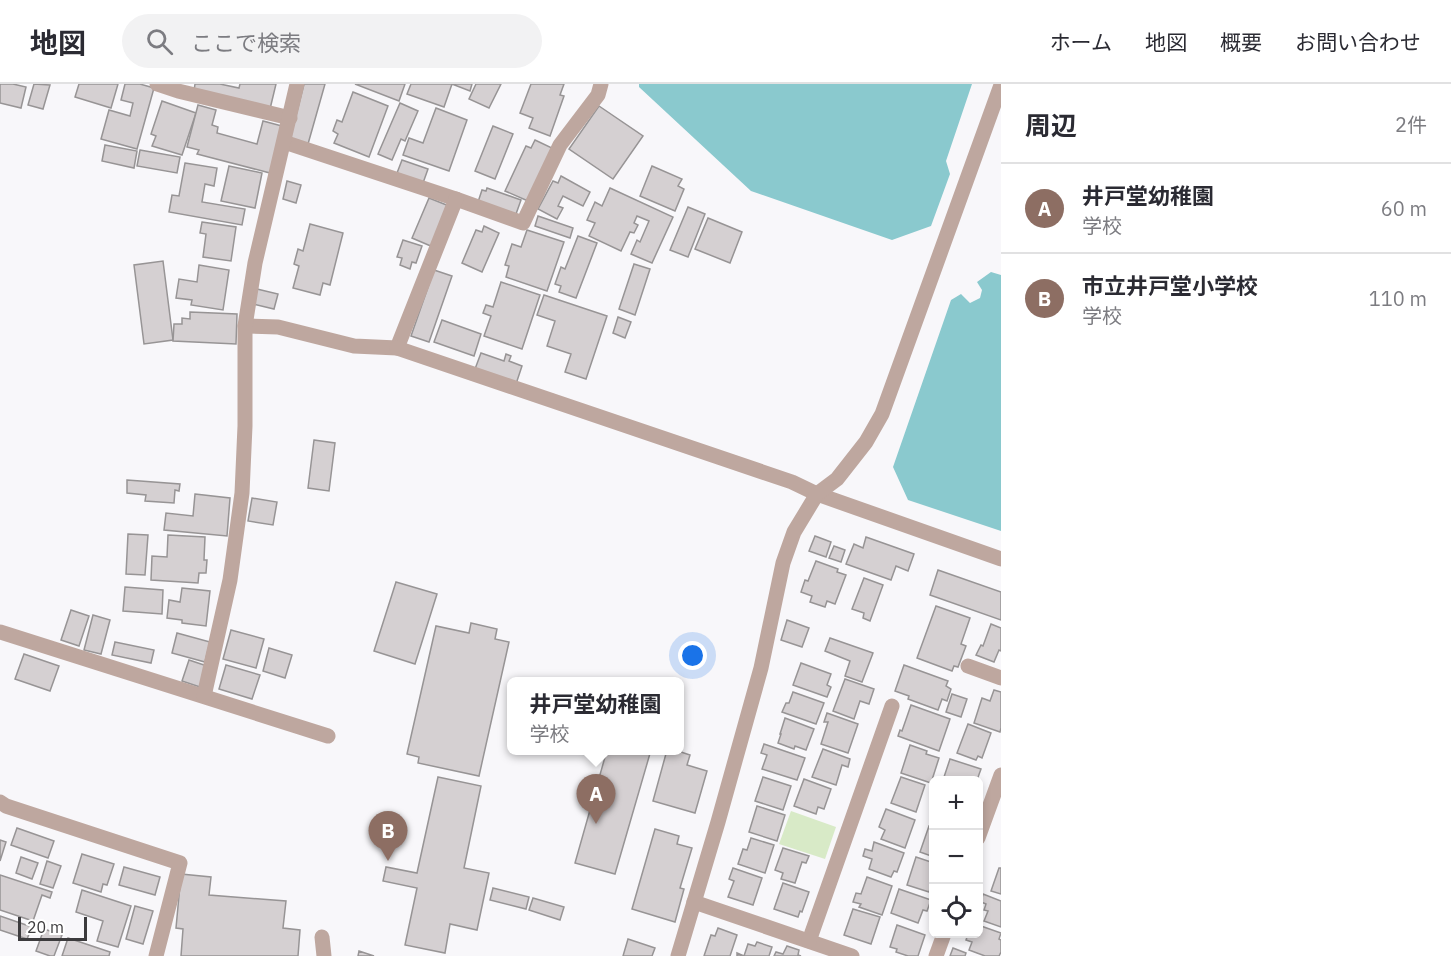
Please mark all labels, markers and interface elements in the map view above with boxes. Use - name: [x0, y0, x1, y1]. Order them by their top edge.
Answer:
- search box: [122, 14, 542, 68]
- text: 地図: [30, 24, 86, 61]
- icon: search: [143, 25, 176, 58]
- text: ここで検索: [191, 28, 301, 57]
- text: ホーム: [1050, 28, 1112, 56]
- text: 地図: [1145, 28, 1187, 56]
- text: 概要: [1220, 28, 1262, 56]
- text: お問い合わせ: [1295, 28, 1421, 56]
- text: 周辺: [1025, 108, 1077, 142]
- text: 2件: [1395, 111, 1427, 138]
- text: 井戸堂幼稚園: [1082, 181, 1214, 210]
- text: A: [1038, 195, 1051, 222]
- text: 60 m: [1381, 195, 1427, 222]
- text: 学校: [1082, 212, 1122, 239]
- text: 市立井戸堂小学校: [1082, 271, 1258, 300]
- text: B: [1038, 285, 1051, 312]
- text: 110 m: [1369, 285, 1427, 312]
- text: 学校: [1082, 302, 1122, 329]
- your location: [678, 641, 707, 670]
- popup: [507, 677, 684, 755]
- text: 井戸堂幼稚園: [529, 689, 662, 718]
- text: 学校: [529, 720, 569, 747]
- pin: A: [576, 774, 616, 824]
- map controls: [929, 776, 983, 938]
- button: +: [929, 776, 983, 830]
- pin: B: [368, 812, 408, 861]
- button: −: [929, 830, 983, 884]
- button: locate: [929, 884, 983, 938]
- scale bar: [18, 914, 87, 942]
- text: 20 m: [27, 917, 64, 937]

